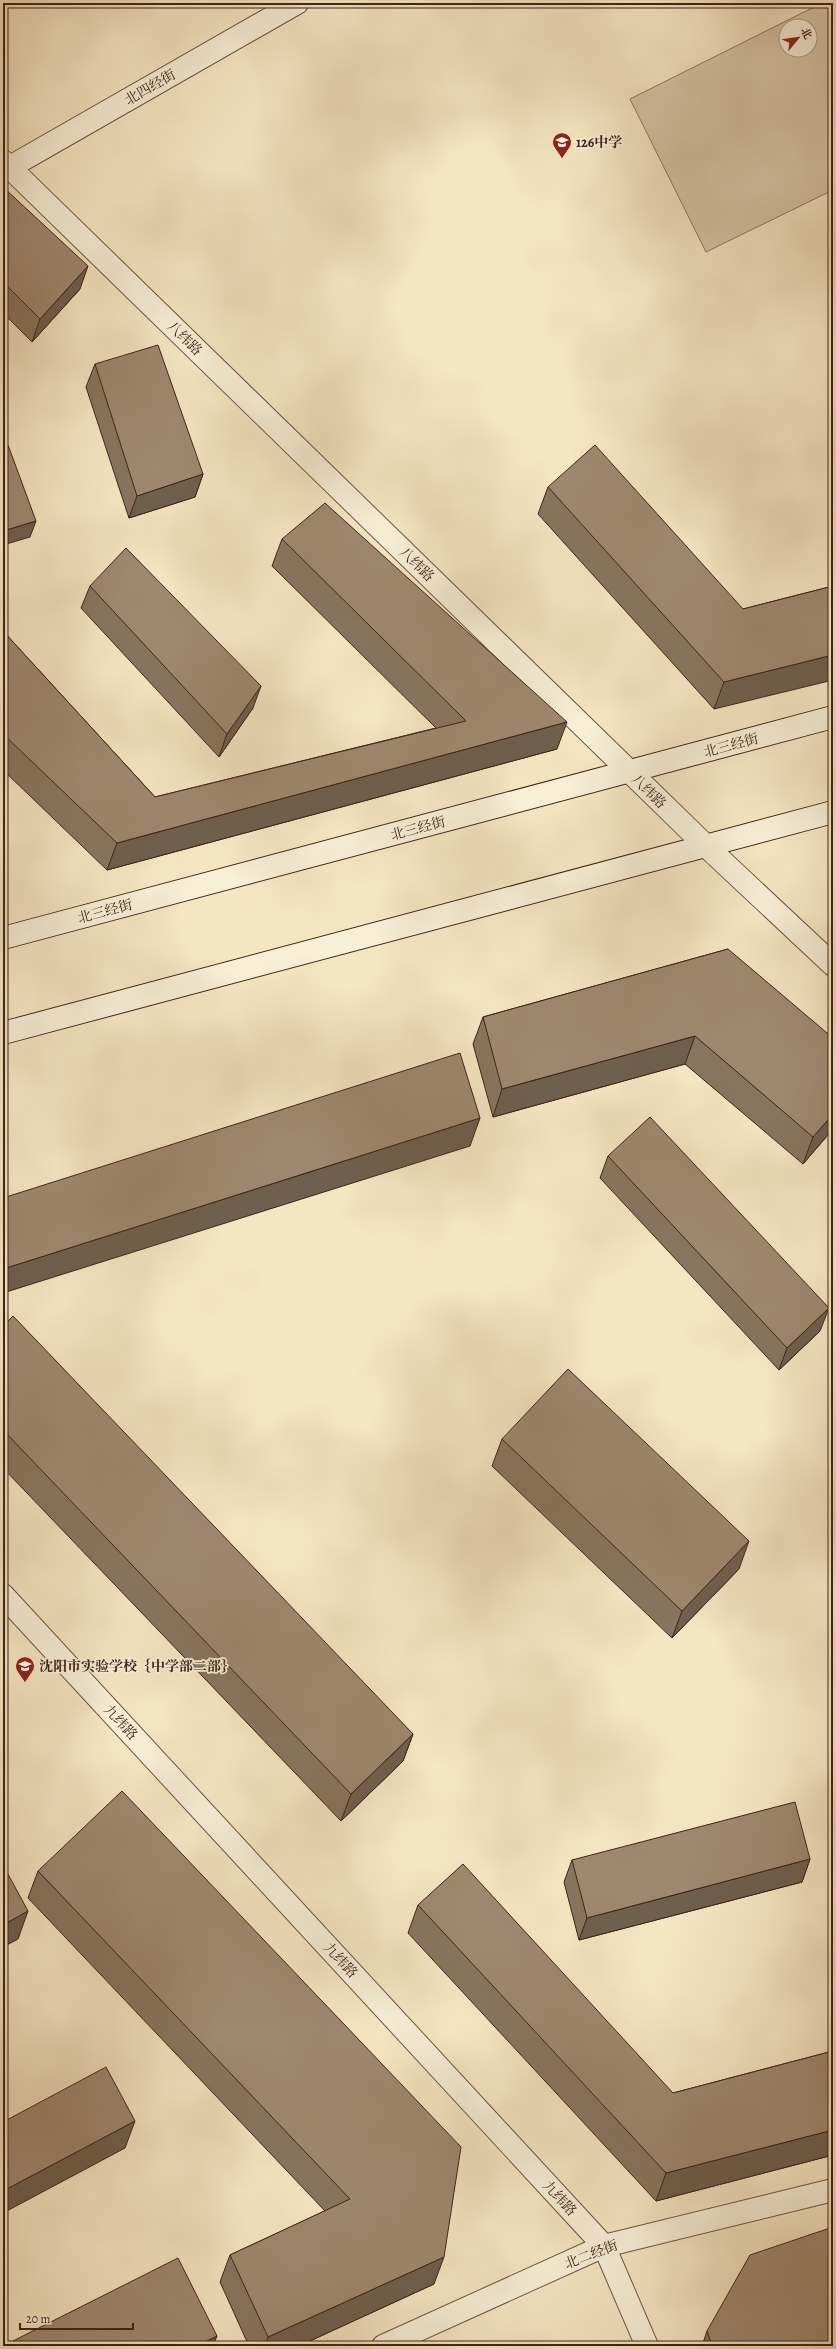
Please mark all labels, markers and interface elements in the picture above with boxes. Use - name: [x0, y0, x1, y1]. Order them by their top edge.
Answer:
- north arrow: [778, 18, 818, 58]
- text: 北: [797, 25, 816, 42]
- street label: 北四经街: [121, 65, 179, 110]
- school or university icon: 126中学: [551, 131, 573, 159]
- place label: 126中学: [576, 133, 622, 152]
- street label: 八纬路: [163, 317, 206, 360]
- street label: 八纬路: [395, 543, 438, 586]
- street label: 北三经街: [702, 729, 761, 762]
- street label: 八纬路: [627, 770, 670, 813]
- street label: 北三经街: [389, 812, 448, 845]
- street label: 北三经街: [76, 895, 135, 928]
- school or university icon: 沈阳市实验学校｛中学部二部｝: [14, 1655, 36, 1683]
- place label: 沈阳市实验学校｛中学部二部｝: [39, 1657, 235, 1676]
- street label: 九纬路: [99, 1701, 142, 1744]
- street label: 九纬路: [319, 1939, 362, 1982]
- street label: 九纬路: [538, 2177, 581, 2220]
- street label: 北二经街: [562, 2236, 621, 2273]
- scale bar: [20, 2305, 133, 2331]
- text: 20 m: [26, 2311, 50, 2327]

